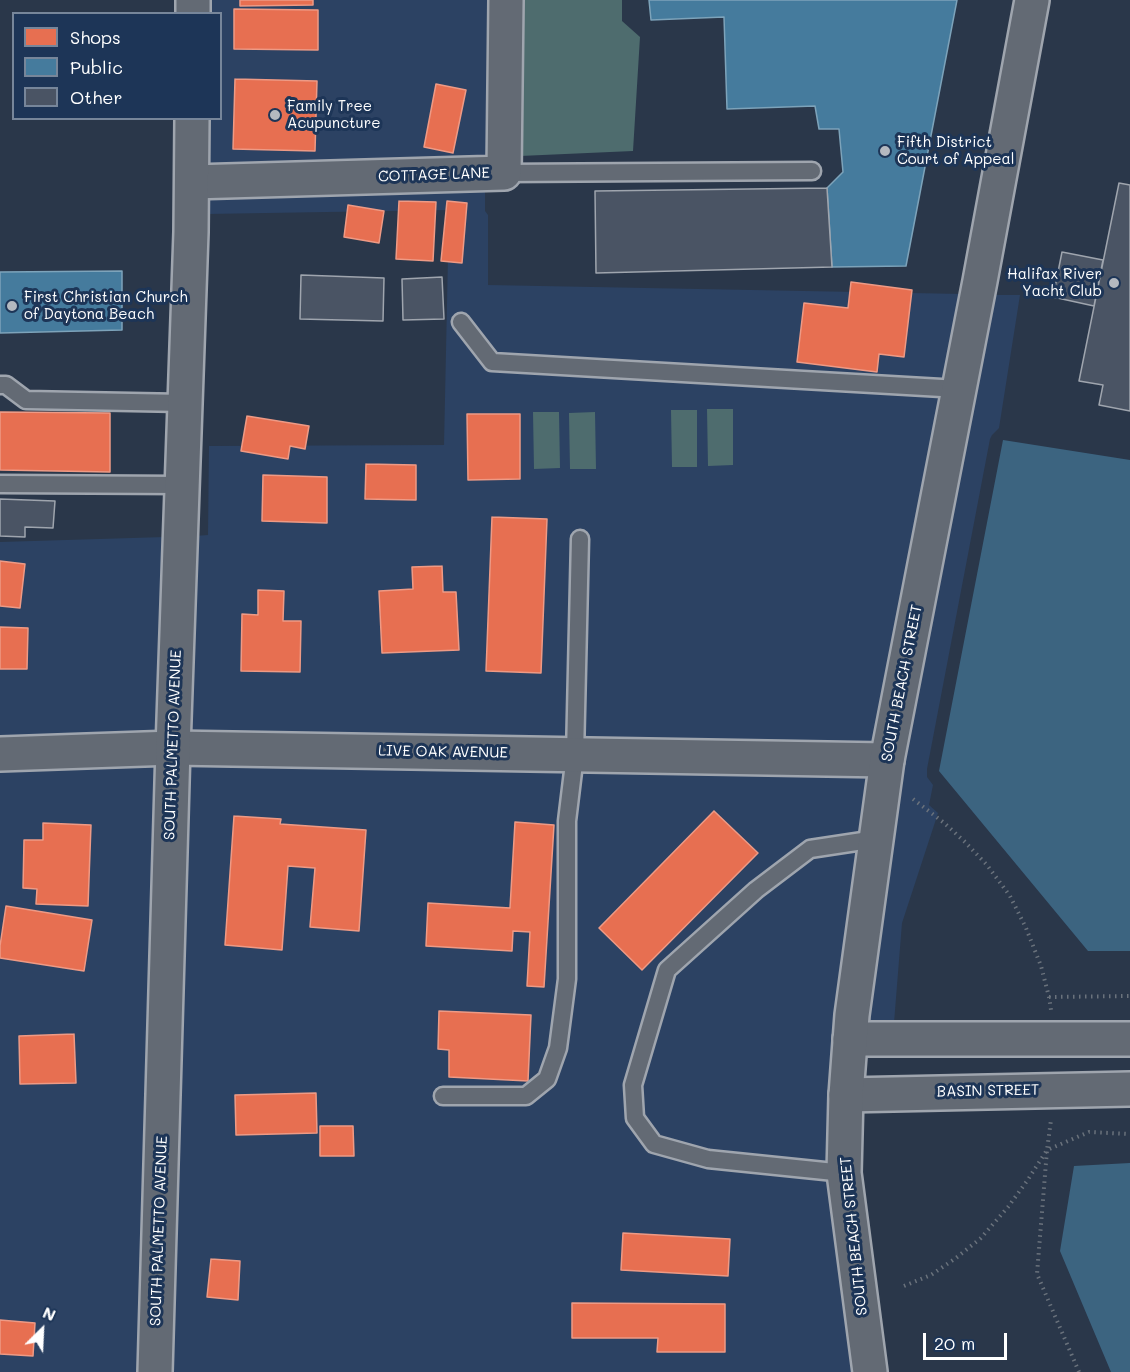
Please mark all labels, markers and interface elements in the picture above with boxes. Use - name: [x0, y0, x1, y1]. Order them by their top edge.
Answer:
- legend: [12, 12, 222, 120]
- text: Shops: [70, 25, 121, 49]
- text: Public: [70, 55, 123, 79]
- text: Other: [70, 85, 123, 109]
- place label: Family Tree Acupuncture: [287, 97, 381, 132]
- marker: Family Tree Acupuncture: [268, 108, 282, 122]
- place label: Fifth District Court of Appeal: [897, 133, 1015, 168]
- marker: Fifth District Court of Appeal: [878, 144, 892, 158]
- street label: COTTAGE LANE: [378, 164, 490, 186]
- place label: Halifax River Yacht Club: [1007, 265, 1102, 300]
- marker: Halifax River Yacht Club: [1107, 276, 1121, 290]
- place label: First Christian Church of Daytona Beach: [24, 288, 188, 323]
- marker: First Christian Church of Daytona Beach: [5, 299, 19, 313]
- street label: SOUTH BEACH STREET: [878, 603, 926, 763]
- street label: SOUTH PALMETTO AVENUE: [161, 650, 185, 840]
- street label: LIVE OAK AVENUE: [378, 742, 508, 762]
- street label: BASIN STREET: [937, 1081, 1039, 1101]
- street label: SOUTH PALMETTO AVENUE: [147, 1136, 171, 1326]
- street label: SOUTH BEACH STREET: [837, 1156, 871, 1316]
- north arrow: [12, 1300, 72, 1360]
- text: N: [40, 1301, 59, 1325]
- scale bar: [926, 1321, 1010, 1359]
- text: 20 m: [934, 1331, 975, 1355]

